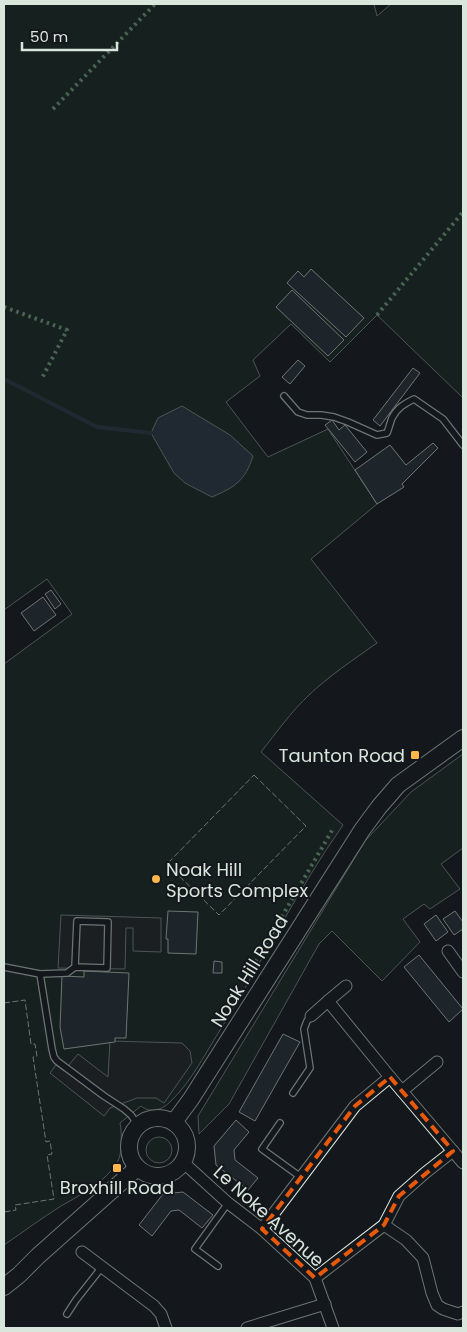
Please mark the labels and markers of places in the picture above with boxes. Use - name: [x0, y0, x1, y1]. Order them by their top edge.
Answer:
- place label: Taunton Road: [279, 743, 405, 768]
- marker: Taunton Road: [409, 749, 421, 761]
- place label: Noak Hill Sports Complex: [166, 857, 308, 903]
- marker: Noak Hill Sports Complex: [150, 873, 162, 885]
- marker: Broxhill Road: [111, 1162, 123, 1174]
- place label: Broxhill Road: [60, 1175, 174, 1200]

